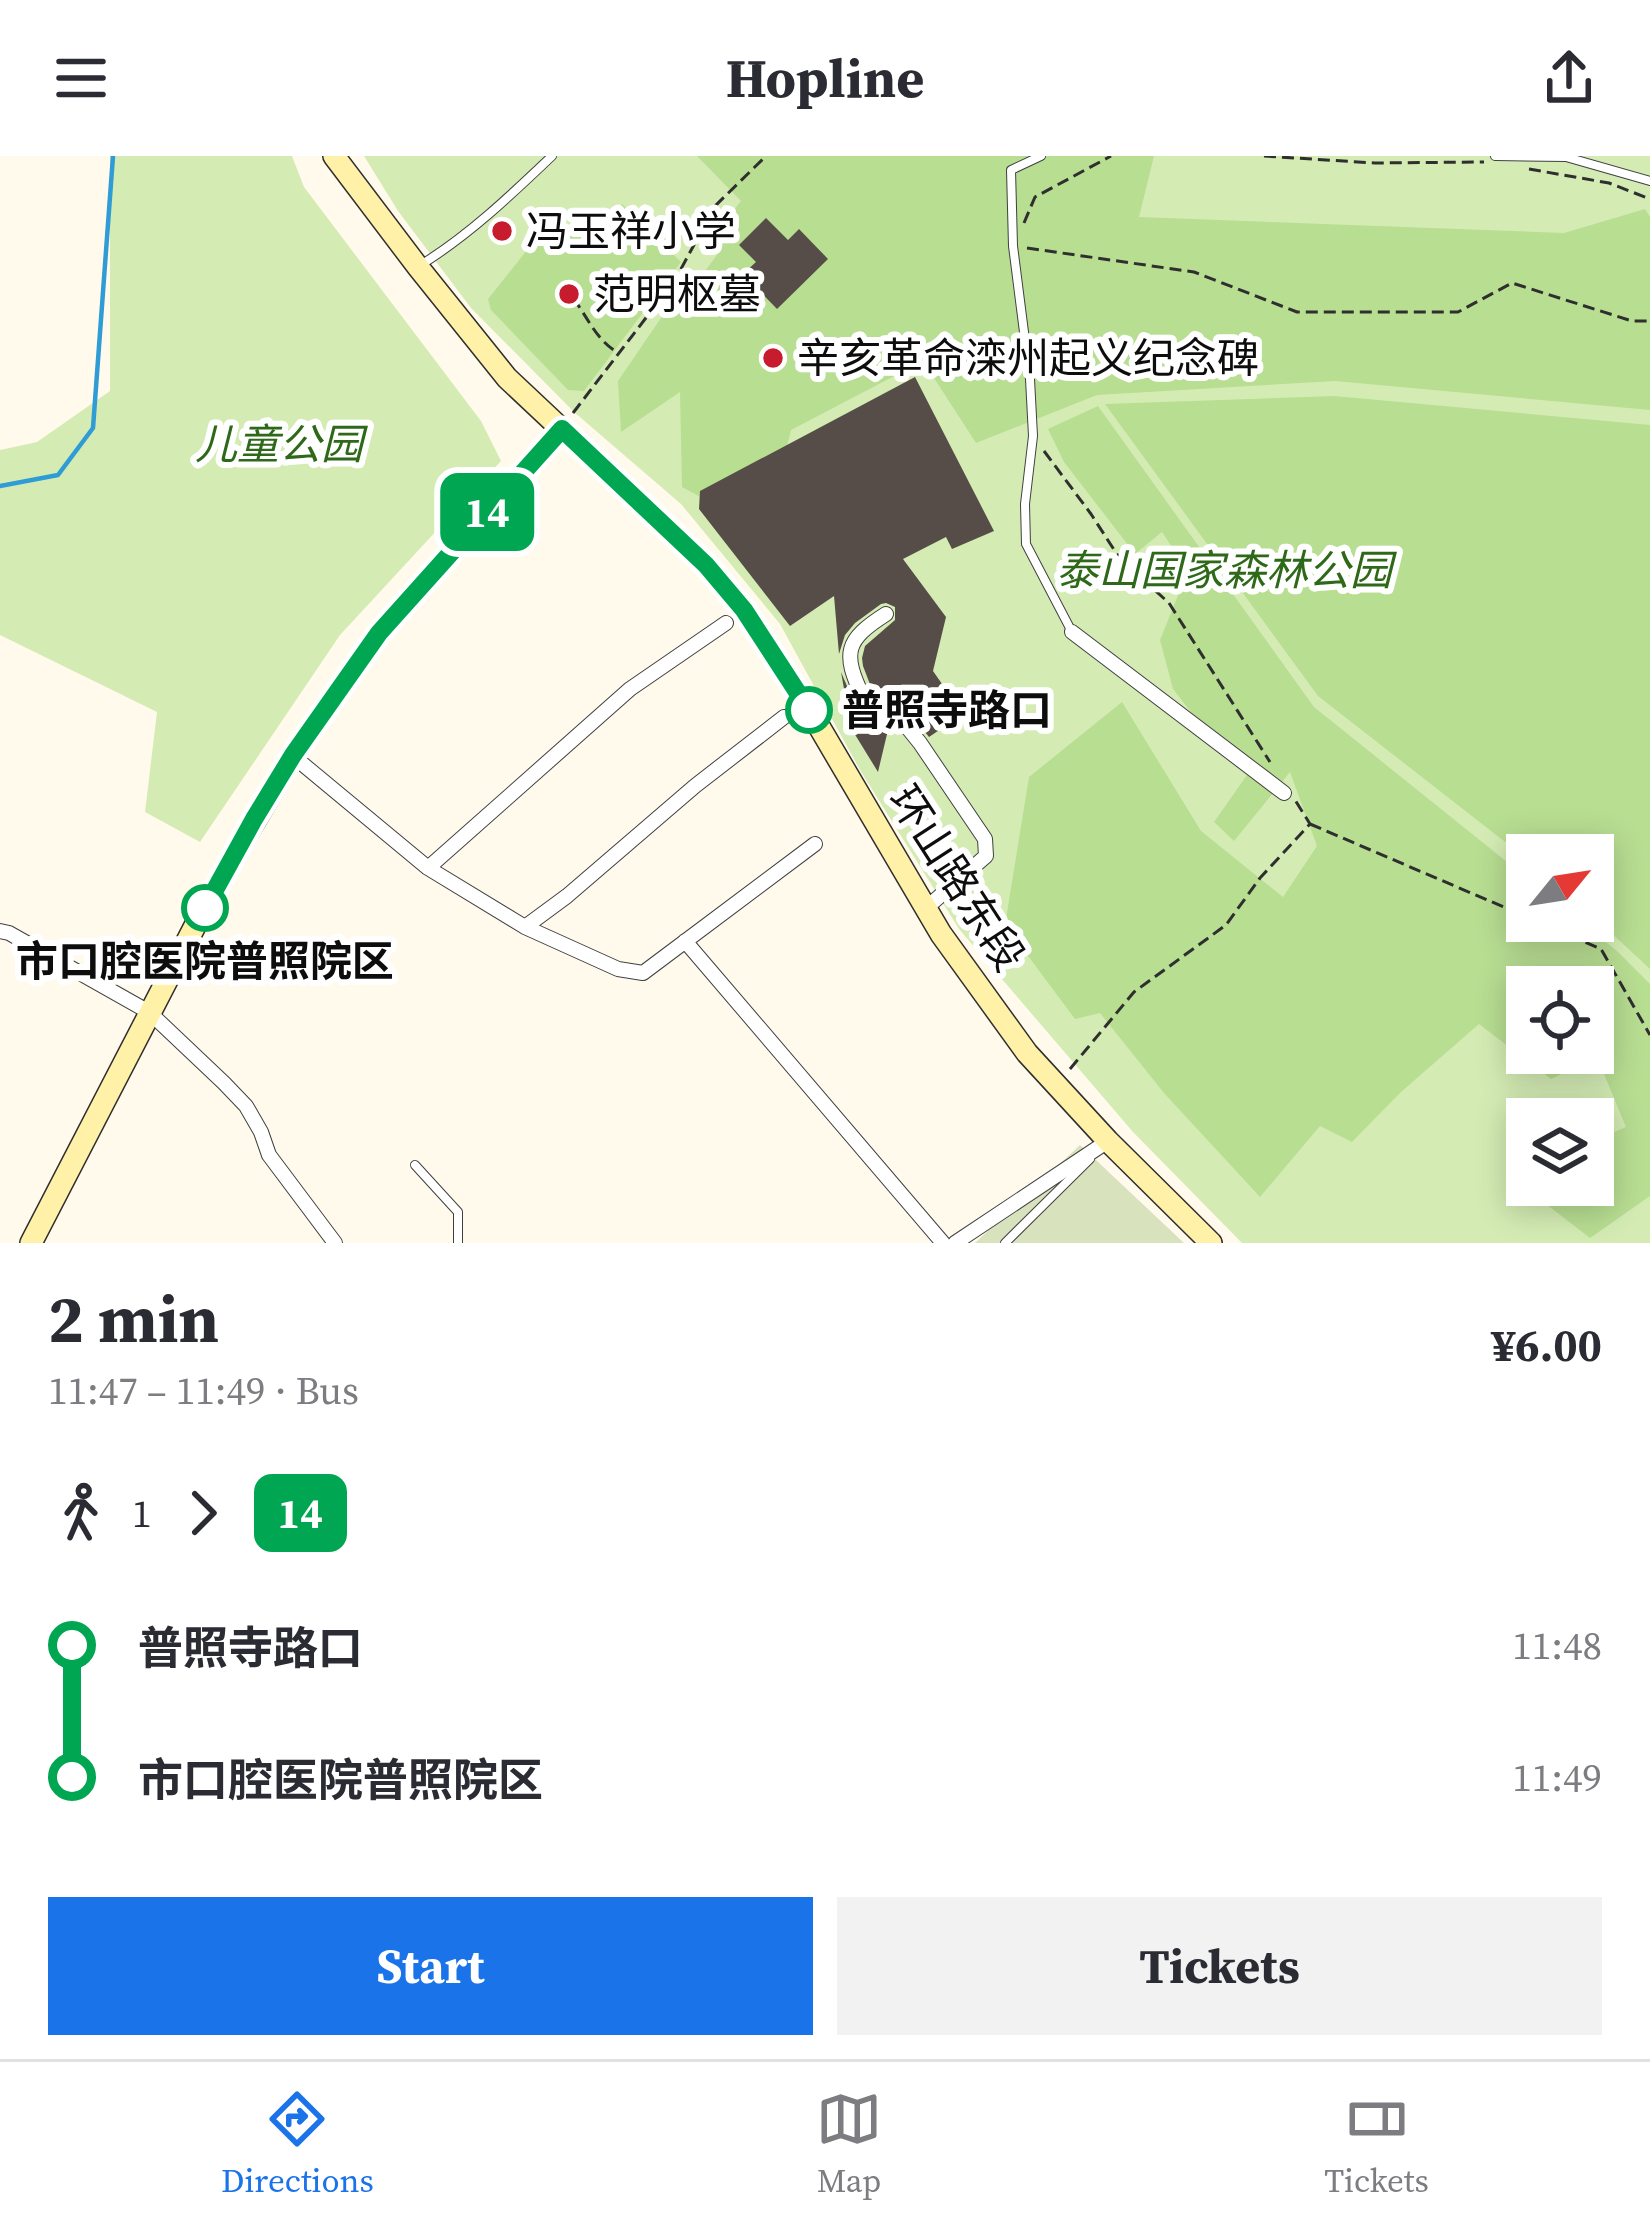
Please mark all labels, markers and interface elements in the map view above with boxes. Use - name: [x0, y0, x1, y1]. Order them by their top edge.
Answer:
- text: Hopline: [726, 41, 924, 115]
- icon: menu: [48, 45, 114, 111]
- icon: share: [1536, 45, 1602, 111]
- place label: 冯玉祥小学: [526, 202, 736, 260]
- marker: 冯玉祥小学: [489, 218, 515, 244]
- place label: 范明枢墓: [593, 265, 761, 323]
- marker: 范明枢墓: [556, 281, 582, 307]
- place label: 辛亥革命滦州起义纪念碑: [797, 329, 1259, 387]
- marker: 辛亥革命滦州起义纪念碑: [760, 345, 786, 371]
- park label: 儿童公园: [195, 415, 368, 473]
- line badge: 14: [433, 473, 541, 551]
- text: 14: [464, 483, 510, 541]
- park label: 泰山国家森林公园: [1056, 541, 1397, 599]
- place label: 普照寺路口: [842, 681, 1052, 739]
- marker: 普照寺路口: [787, 688, 831, 732]
- street label: 环山路东段: [875, 774, 1039, 982]
- north arrow: [1506, 834, 1614, 942]
- map controls: [1506, 834, 1614, 1206]
- marker: 市口腔医院普照院区: [183, 886, 227, 930]
- place label: 市口腔医院普照院区: [16, 932, 394, 990]
- button: locate: [1506, 966, 1614, 1074]
- button: layers: [1506, 1098, 1614, 1206]
- text: 2 min: [48, 1274, 219, 1364]
- text: ¥6.00: [1491, 1314, 1602, 1376]
- text: 11:47 – 11:49 · Bus: [48, 1364, 359, 1417]
- icon: walk: [48, 1480, 114, 1546]
- icon: forward: [170, 1480, 236, 1546]
- text: 14: [278, 1484, 323, 1542]
- text: 1: [132, 1487, 152, 1540]
- text: 普照寺路口: [138, 1617, 363, 1679]
- text: 11:48: [1512, 1619, 1602, 1672]
- text: 市口腔医院普照院区: [138, 1749, 543, 1811]
- text: 11:49: [1512, 1751, 1602, 1804]
- button: Start: [48, 1897, 813, 2035]
- button: Tickets: [837, 1897, 1602, 2035]
- tab: Directions: [221, 2086, 374, 2203]
- tab: Map: [816, 2086, 882, 2203]
- tab: Tickets: [1324, 2086, 1429, 2203]

